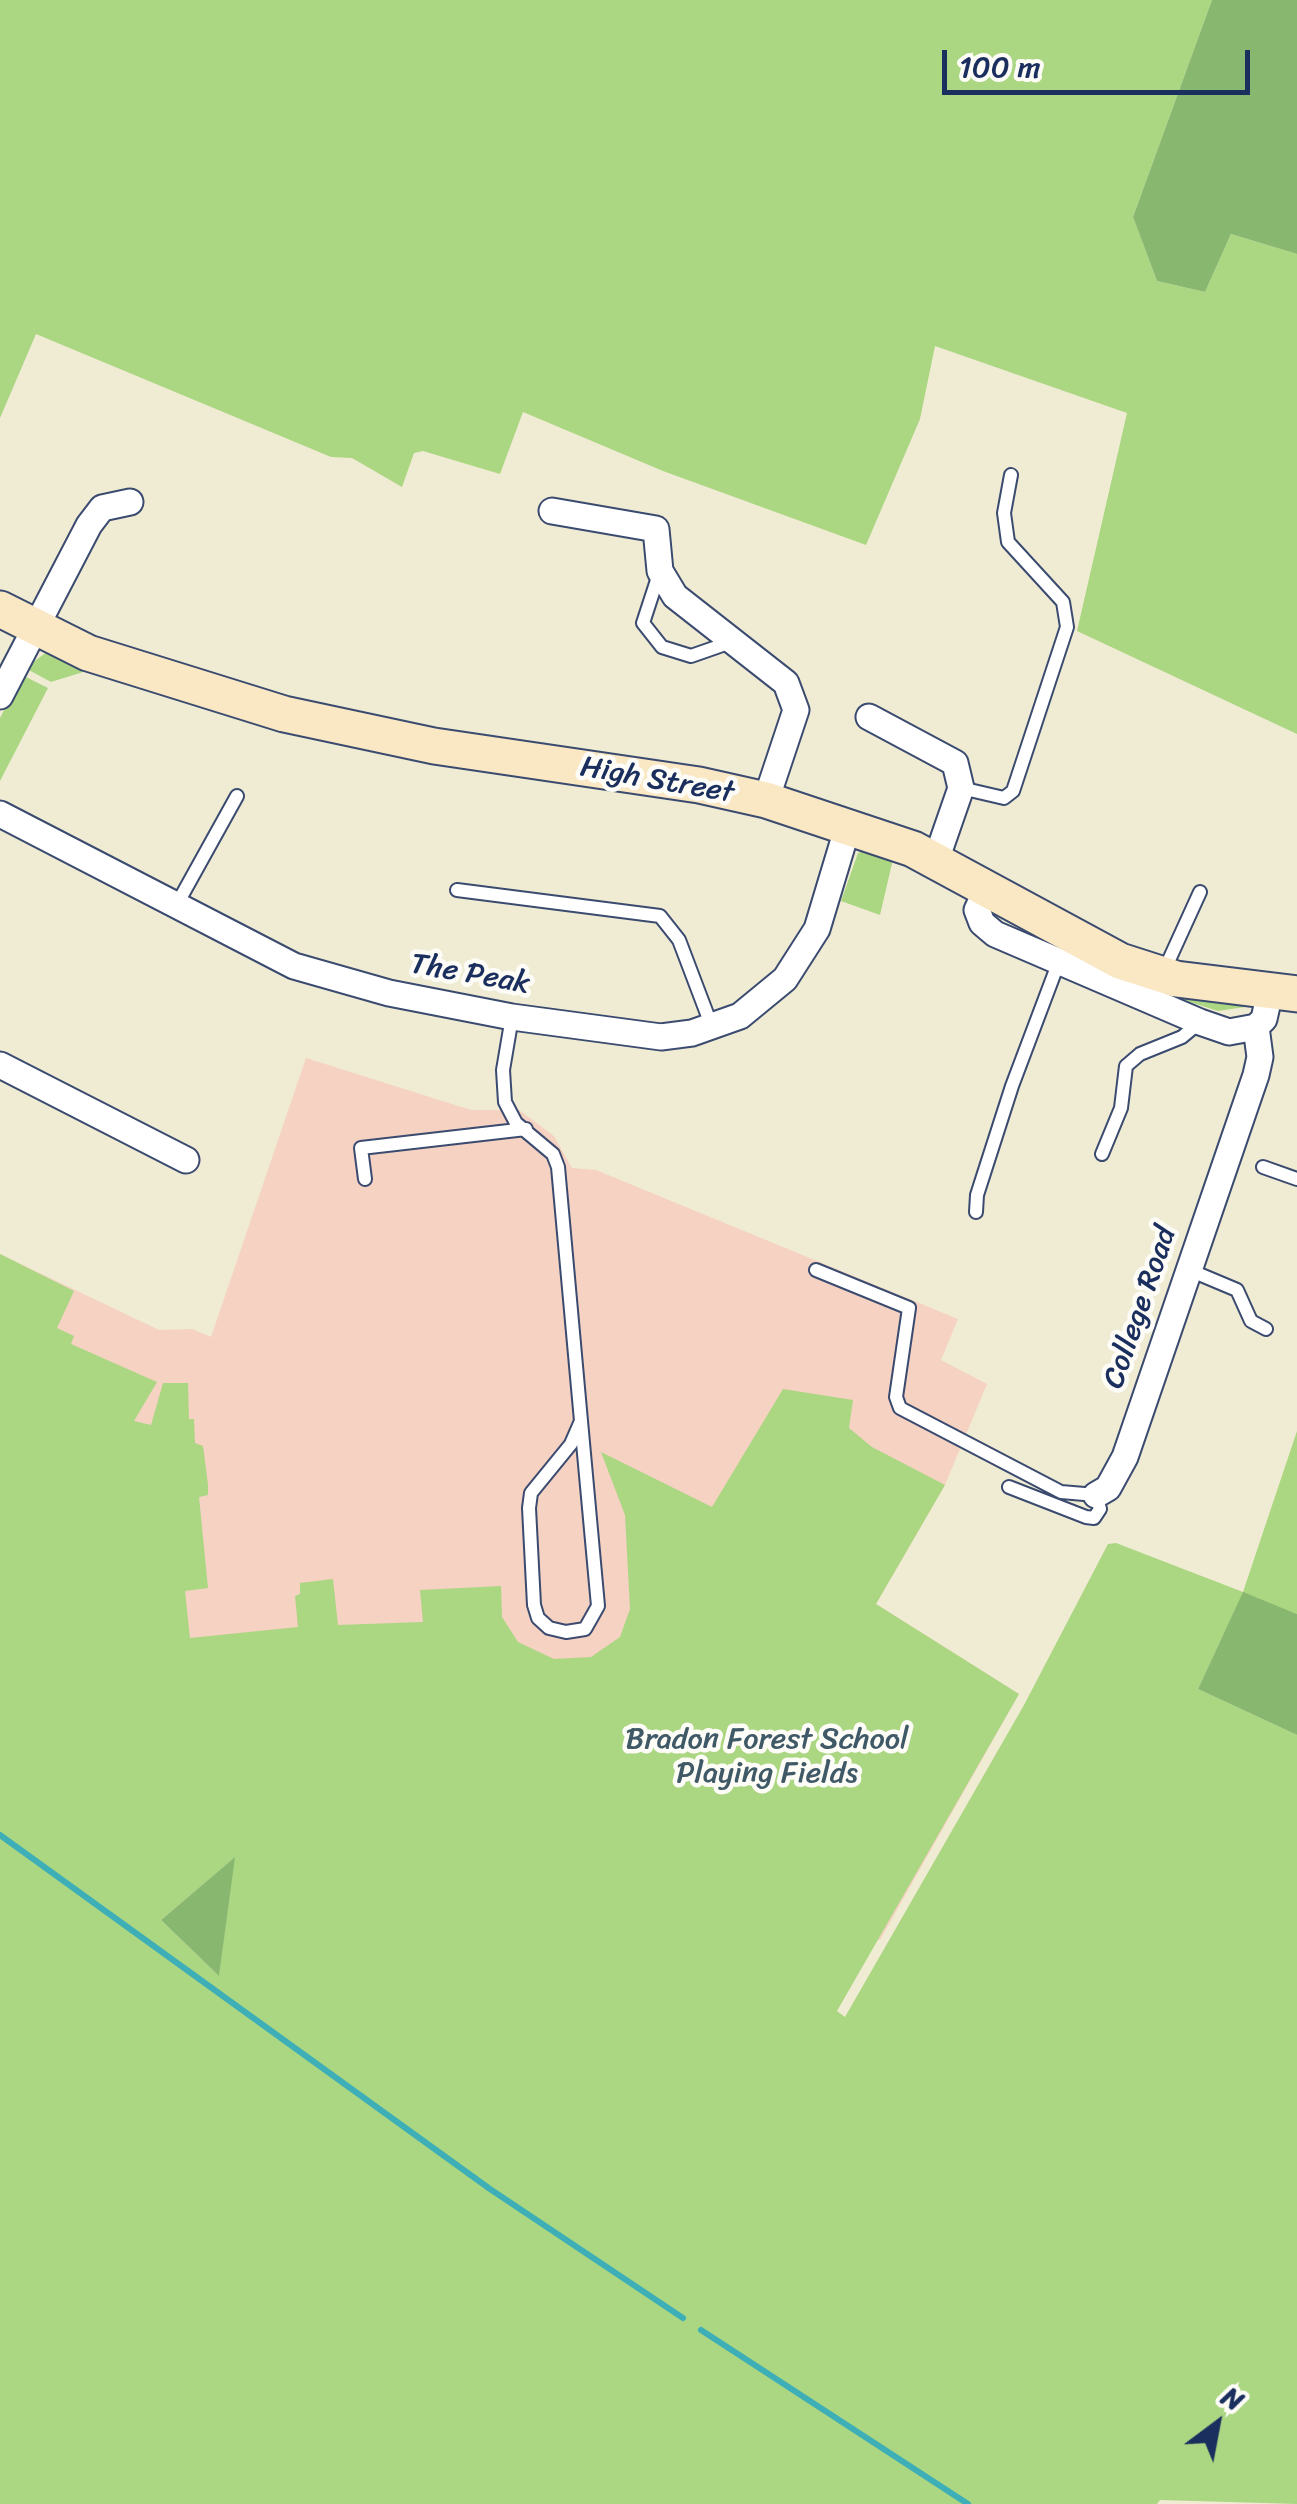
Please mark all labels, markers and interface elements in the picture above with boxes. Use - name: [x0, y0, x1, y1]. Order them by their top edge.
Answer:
- scale bar: [947, 30, 1254, 92]
- text: 100 m: [959, 40, 1041, 94]
- street label: High Street: [577, 750, 737, 812]
- street label: The Peak: [408, 947, 532, 1003]
- street label: College Road: [1097, 1223, 1185, 1393]
- park label: Bradon Forest School Playing Fields: [626, 1722, 908, 1792]
- text: N: [1212, 2372, 1254, 2424]
- north arrow: [1167, 2374, 1267, 2474]

